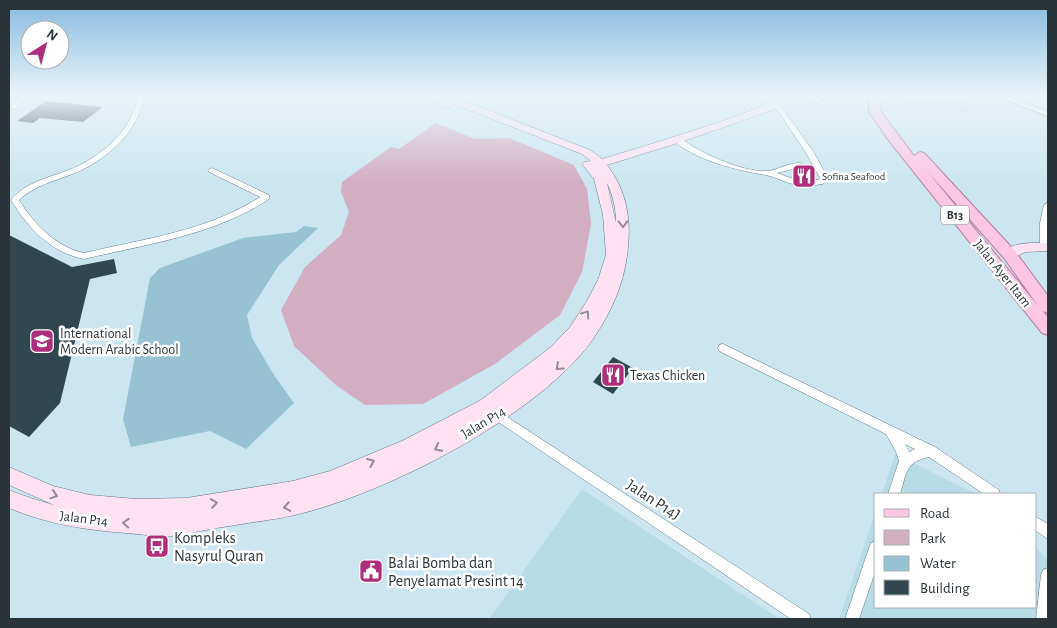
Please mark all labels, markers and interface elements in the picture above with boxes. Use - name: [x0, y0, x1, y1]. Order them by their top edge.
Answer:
- north arrow: [20, 20, 70, 70]
- text: N: [44, 27, 60, 44]
- restaurant icon: Sofina Seafood: [791, 163, 817, 189]
- place label: Sofina Seafood: [822, 171, 886, 182]
- road number: B13: [941, 206, 969, 224]
- one-way arrow: [618, 220, 628, 228]
- street label: Jalan Ayer Itam: [971, 237, 1034, 310]
- one-way arrow: [580, 310, 589, 320]
- place label: International Modern Arabic School: [60, 327, 179, 357]
- school or university icon: International Modern Arabic School: [29, 328, 55, 354]
- one-way arrow: [555, 361, 564, 370]
- restaurant icon: Texas Chicken: [600, 362, 626, 388]
- place label: Texas Chicken: [630, 369, 705, 383]
- street label: Jalan P14: [459, 404, 508, 441]
- one-way arrow: [434, 442, 443, 452]
- one-way arrow: [366, 458, 375, 469]
- street label: Jalan P14J: [624, 477, 683, 523]
- one-way arrow: [49, 489, 57, 499]
- legend: [874, 493, 1037, 608]
- one-way arrow: [210, 498, 219, 508]
- one-way arrow: [283, 501, 291, 511]
- text: Road: [920, 506, 950, 521]
- street label: Jalan P14: [59, 509, 109, 529]
- one-way arrow: [122, 518, 130, 529]
- place label: Kompleks Nasyrul Quran: [174, 530, 263, 565]
- text: Park: [920, 531, 946, 546]
- bus stop icon: Kompleks Nasyrul Quran: [144, 533, 170, 559]
- place label: Balai Bomba dan Penyelamat Presint 14: [388, 555, 524, 590]
- text: Water: [920, 556, 956, 571]
- public building icon: Balai Bomba dan Penyelamat Presint 14: [358, 558, 384, 584]
- text: Building: [920, 581, 970, 596]

